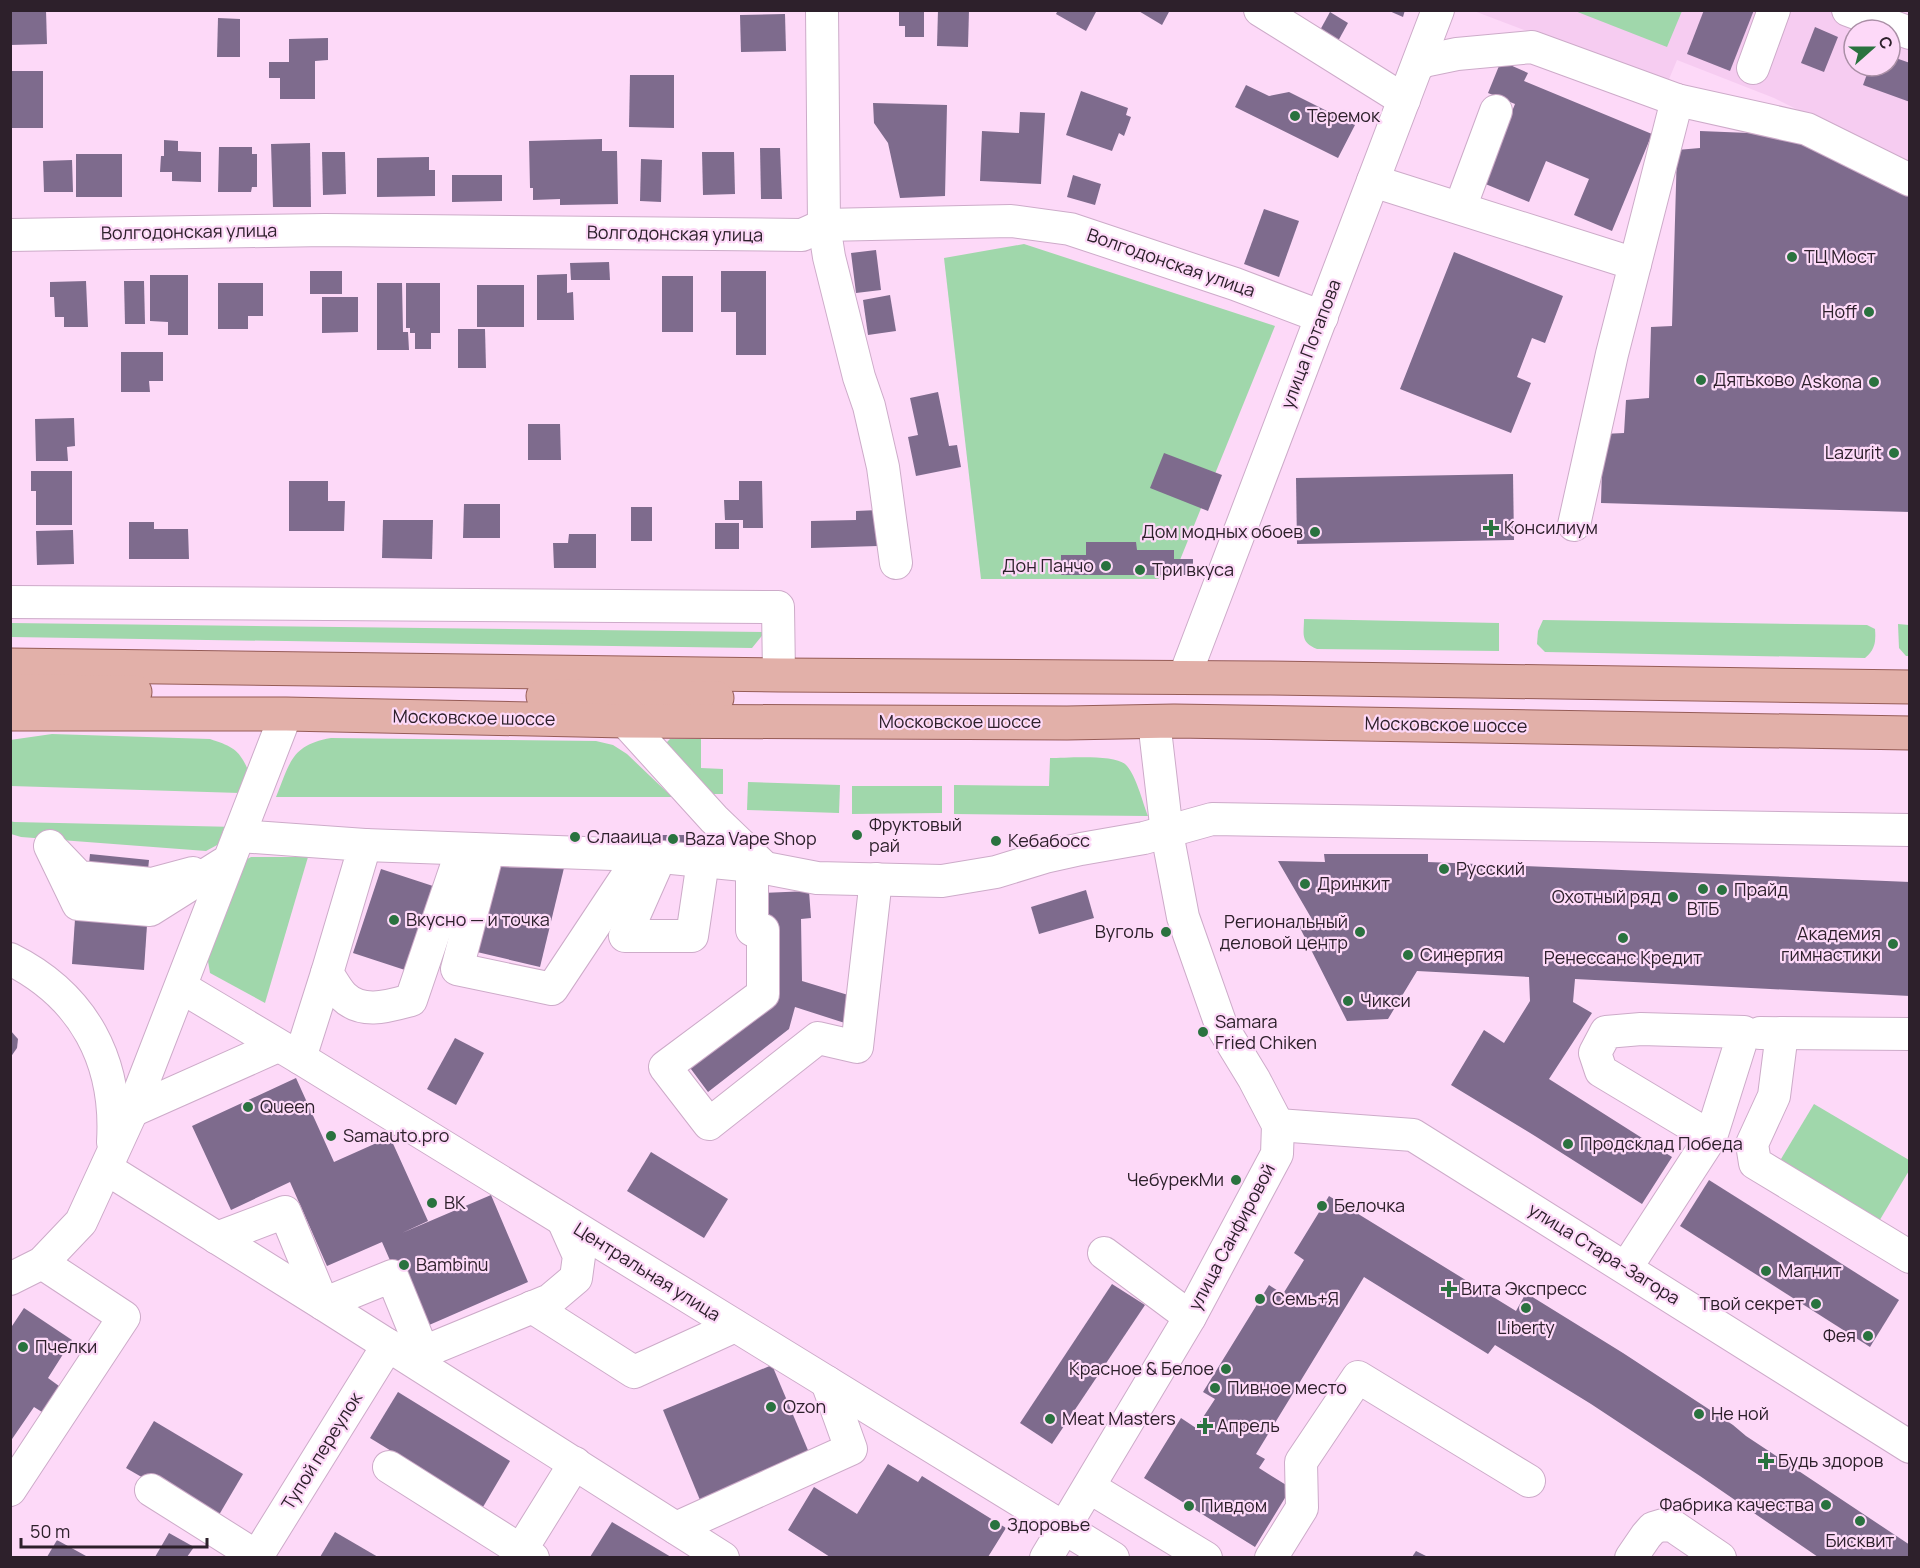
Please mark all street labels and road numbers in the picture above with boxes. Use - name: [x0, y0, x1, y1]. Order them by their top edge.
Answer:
- street label: Волгодонская улица: [101, 217, 277, 245]
- street label: Волгодонская улица: [587, 219, 763, 247]
- street label: Волгодонская улица: [1084, 222, 1259, 302]
- street label: улица Потапова: [1274, 276, 1346, 412]
- street label: Московское шоссе: [392, 704, 556, 730]
- street label: Московское шоссе: [879, 709, 1041, 733]
- street label: Московское шоссе: [1364, 711, 1528, 737]
- street label: улица Санфировой: [1182, 1159, 1280, 1314]
- street label: улица Стара-Загора: [1524, 1197, 1685, 1310]
- street label: Центральная улица: [570, 1216, 725, 1326]
- street label: Тупой переулок: [275, 1386, 368, 1514]

